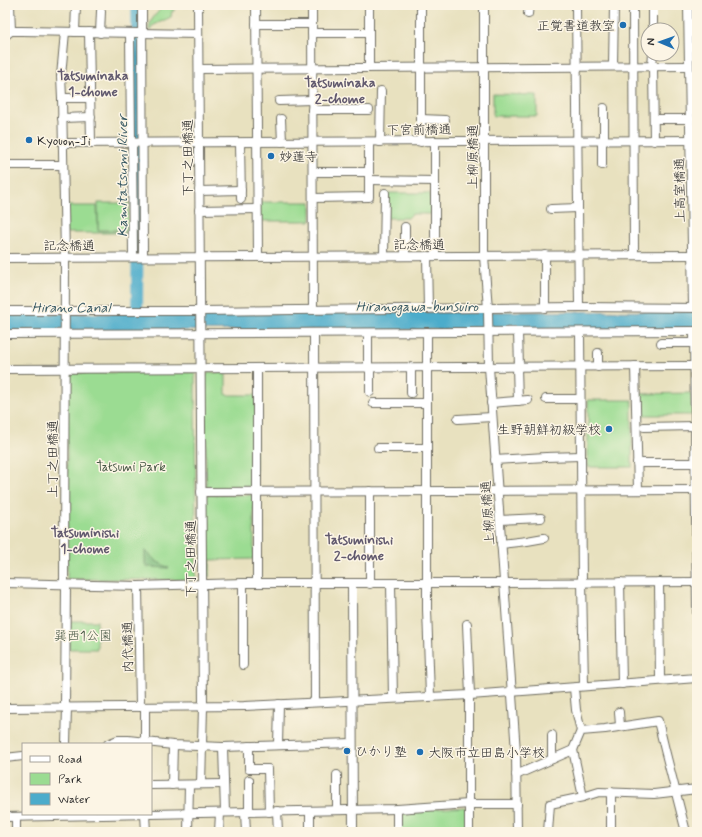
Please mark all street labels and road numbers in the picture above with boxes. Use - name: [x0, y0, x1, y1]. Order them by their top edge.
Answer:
- street label: 下丁之田橋通: [180, 119, 197, 197]
- street label: 下宮前橋通: [386, 121, 452, 140]
- street label: 上柳原橋通: [465, 124, 482, 190]
- street label: 上高室橋通: [671, 157, 690, 223]
- street label: 記念橋通: [393, 237, 445, 254]
- street label: 記念橋通: [43, 238, 95, 255]
- street label: 上丁之田橋通: [45, 420, 62, 498]
- street label: 上柳原橋通: [478, 480, 499, 546]
- street label: 下丁之田橋通: [183, 520, 200, 598]
- street label: 内代橋通: [120, 621, 137, 673]

